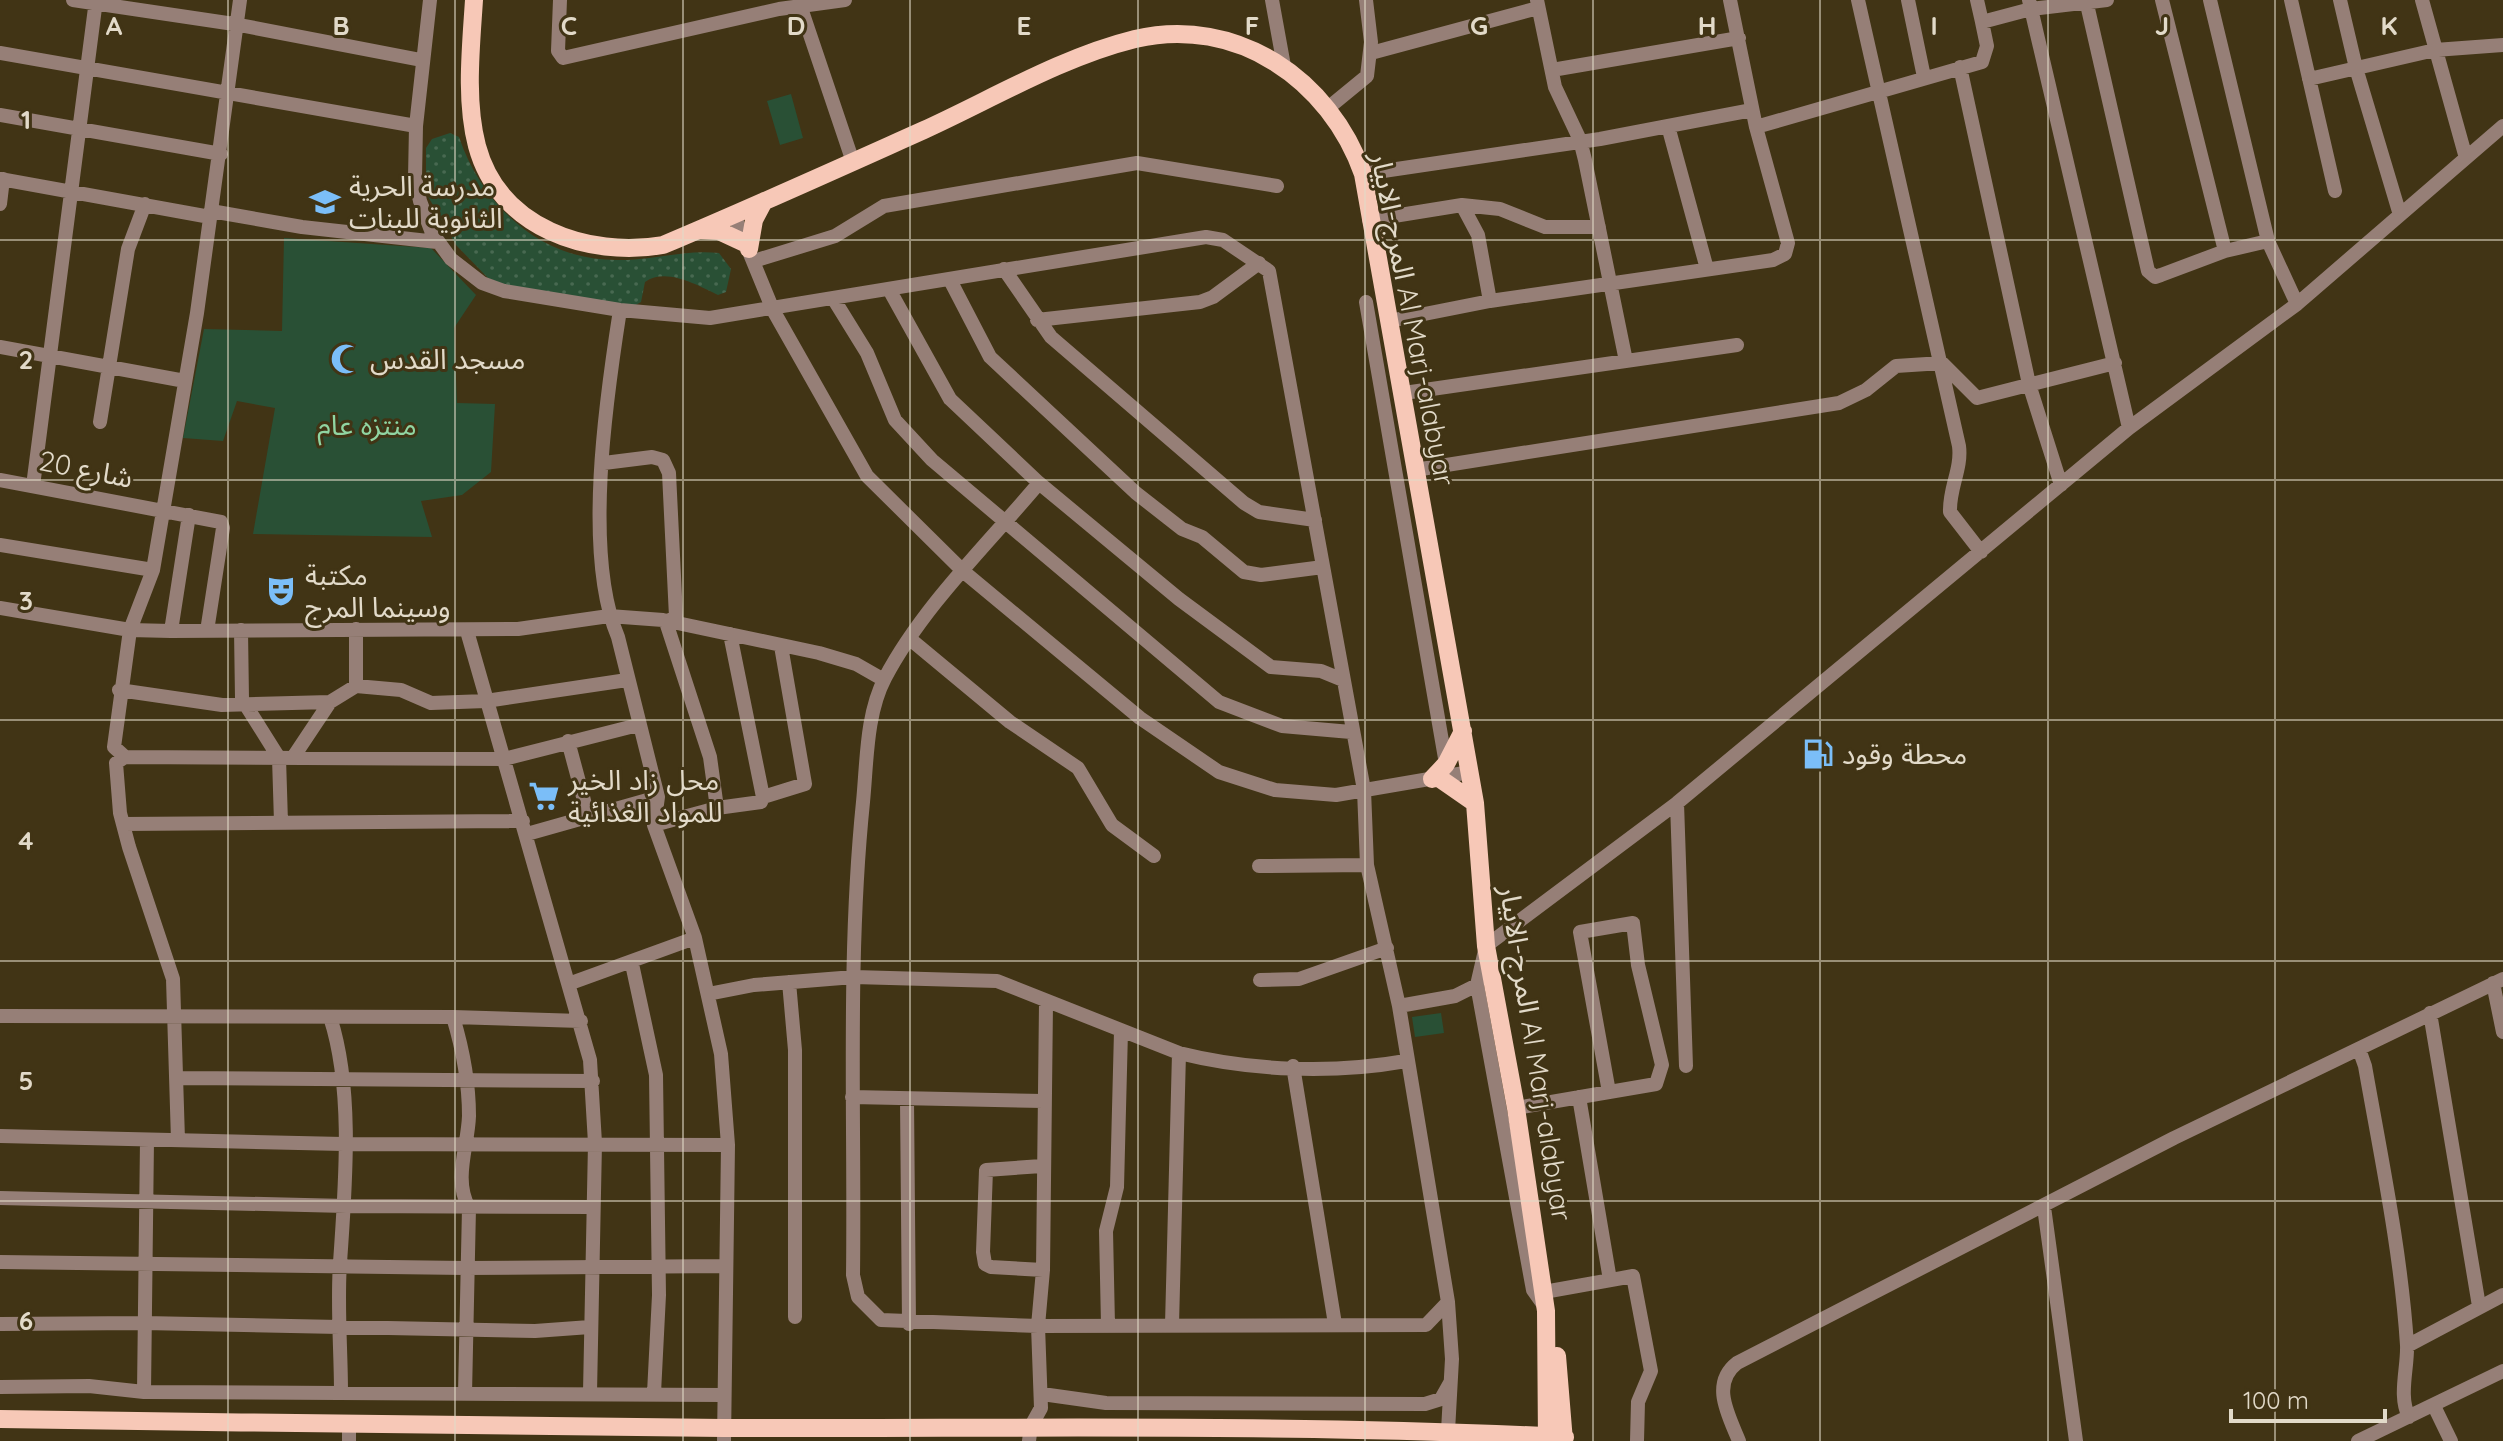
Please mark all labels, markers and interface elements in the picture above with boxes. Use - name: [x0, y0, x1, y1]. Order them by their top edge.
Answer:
- text: A: [106, 9, 123, 42]
- text: B: [332, 9, 350, 42]
- text: C: [561, 9, 577, 42]
- text: D: [787, 9, 805, 42]
- text: E: [1017, 9, 1031, 42]
- text: F: [1245, 9, 1259, 42]
- text: G: [1470, 9, 1488, 42]
- text: H: [1698, 9, 1716, 42]
- text: I: [1930, 9, 1938, 42]
- text: J: [2155, 9, 2169, 42]
- text: K: [2380, 9, 2398, 42]
- text: 1: [21, 103, 31, 136]
- street label: المرج-الابيار Al Marj-alabyar: [1360, 148, 1463, 490]
- place label: مدرسة الحرية الثانوية للبنات: [349, 168, 503, 235]
- school or university icon: مدرسة الحرية الثانوية للبنات: [308, 185, 342, 219]
- place label: مسجد القدس: [370, 341, 525, 376]
- mosque icon: مسجد القدس: [329, 342, 363, 376]
- text: 2: [19, 343, 33, 376]
- park label: منتزه عام: [317, 407, 417, 446]
- street label: شارع 20: [36, 442, 136, 499]
- place label: مكتبة وسينما المرج: [305, 557, 451, 628]
- theatre icon: مكتبة وسينما المرج: [264, 574, 298, 608]
- text: 3: [19, 584, 33, 617]
- place label: محطة وقود: [1842, 736, 1967, 771]
- fuel station icon: محطة وقود: [1801, 737, 1835, 771]
- place label: محل زاد الخير للمواد الغذائية: [567, 762, 722, 829]
- supermarket icon: محل زاد الخير للمواد الغذائية: [527, 779, 561, 813]
- text: 4: [18, 824, 34, 857]
- street label: المرج-الابيار Al Marj-alabyar: [1489, 882, 1580, 1224]
- text: 5: [19, 1064, 33, 1097]
- text: 6: [19, 1304, 33, 1337]
- scale bar: [2231, 1373, 2385, 1423]
- text: 100 m: [2243, 1385, 2309, 1415]

